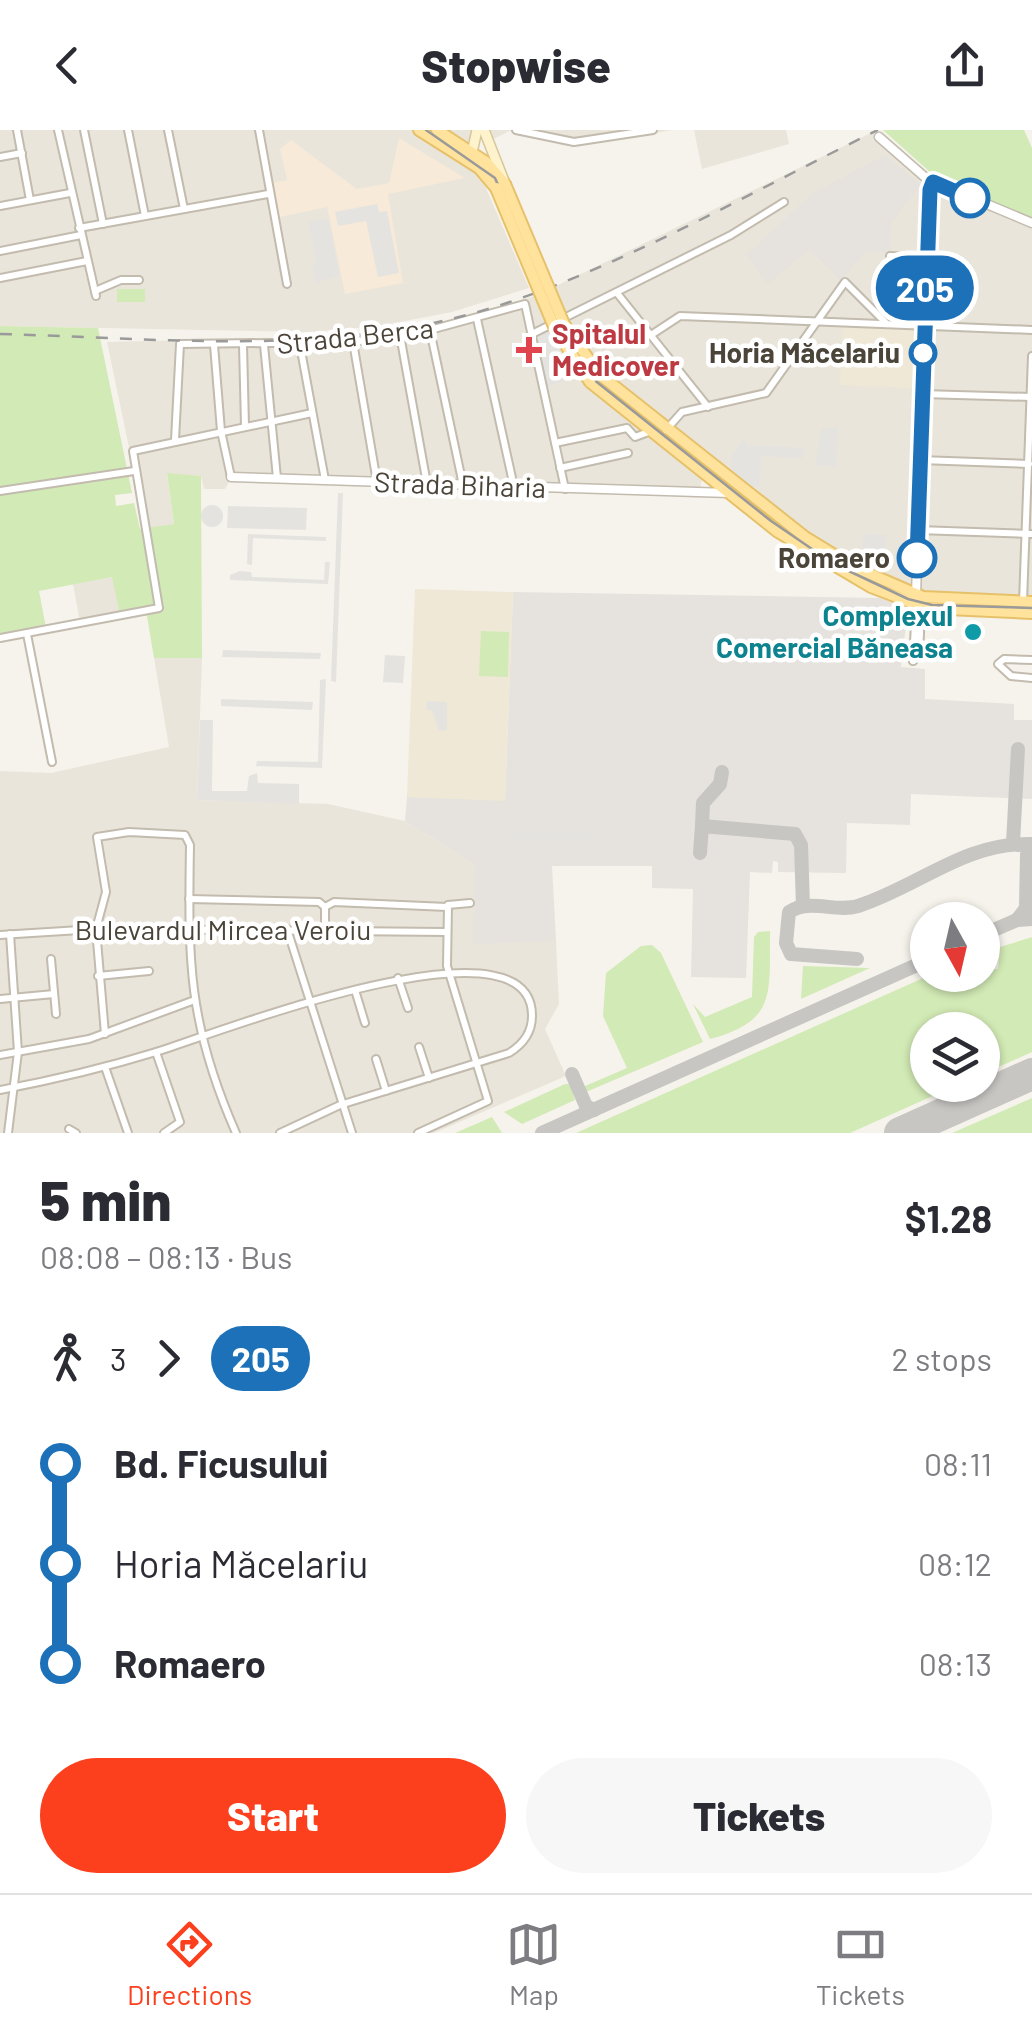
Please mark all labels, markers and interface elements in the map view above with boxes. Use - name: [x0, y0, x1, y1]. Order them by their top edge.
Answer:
- icon: back: [40, 38, 95, 93]
- text: Stopwise: [421, 38, 611, 92]
- icon: share: [937, 38, 992, 93]
- unlabelled marker: [951, 179, 989, 217]
- line badge: 205: [868, 256, 982, 320]
- text: 205: [896, 267, 954, 309]
- street label: Strada Berca: [275, 310, 435, 360]
- place label: Spitalul Medicover: [552, 316, 680, 382]
- place label: Horia Măcelariu: [709, 335, 900, 369]
- marker: Spitalul Medicover: [516, 337, 542, 363]
- marker: Horia Măcelariu: [910, 340, 936, 366]
- street label: Strada Biharia: [374, 464, 547, 504]
- marker: Romaero: [898, 539, 936, 577]
- place label: Romaero: [778, 540, 890, 574]
- place label: Complexul Comercial Băneasa: [716, 598, 953, 664]
- marker: Complexul Comercial Băneasa: [962, 621, 984, 643]
- north arrow: [910, 902, 1000, 992]
- map controls: [910, 902, 1000, 1102]
- street label: Bulevardul Mircea Veroiu: [75, 912, 371, 946]
- button: layers: [910, 1012, 1000, 1102]
- text: 5 min: [40, 1166, 172, 1232]
- text: $1.28: [905, 1195, 992, 1241]
- text: 08:08 – 08:13 · Bus: [40, 1237, 293, 1275]
- icon: walk: [40, 1331, 95, 1386]
- icon: forward: [141, 1331, 196, 1386]
- text: 205: [231, 1337, 290, 1379]
- text: 3: [110, 1339, 126, 1377]
- text: 2 stops: [891, 1339, 992, 1377]
- text: Bd. Ficusului: [114, 1440, 328, 1486]
- text: 08:11: [924, 1444, 992, 1482]
- text: Horia Măcelariu: [114, 1540, 368, 1586]
- text: 08:12: [918, 1544, 992, 1582]
- text: Romaero: [114, 1640, 266, 1686]
- text: 08:13: [919, 1644, 992, 1682]
- button: Start: [40, 1758, 506, 1873]
- button: Tickets: [526, 1758, 992, 1873]
- tab: Directions: [127, 1917, 252, 2011]
- tab: Map: [506, 1917, 561, 2011]
- tab: Tickets: [816, 1917, 905, 2011]

